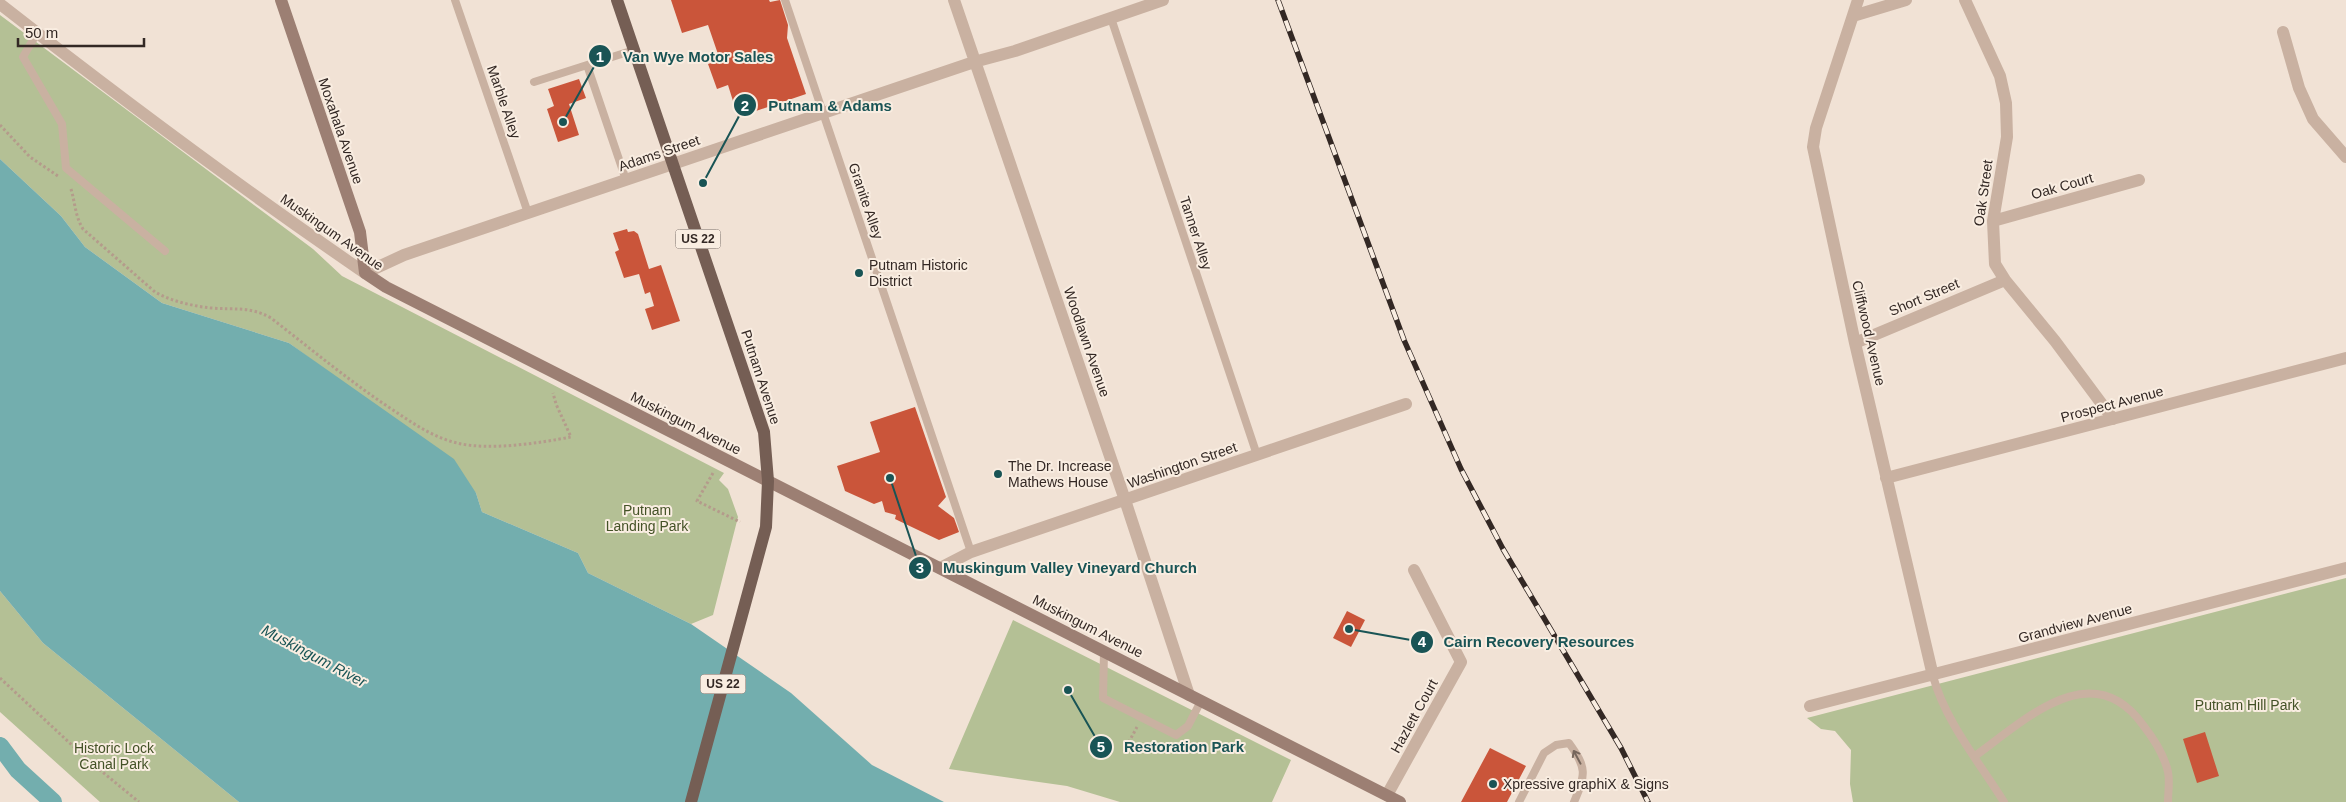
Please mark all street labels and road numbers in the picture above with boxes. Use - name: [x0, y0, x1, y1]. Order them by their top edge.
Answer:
- street label: Marble Alley: [484, 63, 524, 141]
- street label: Moxahala Avenue: [315, 76, 367, 186]
- street label: Adams Street: [616, 132, 702, 174]
- street label: Oak Street: [1970, 159, 1996, 227]
- street label: Granite Alley: [846, 161, 886, 241]
- street label: Oak Court: [2029, 169, 2095, 202]
- street label: Muskingum Avenue: [277, 190, 387, 274]
- street label: Tanner Alley: [1177, 194, 1215, 272]
- road number: US 22: [676, 230, 720, 248]
- street label: Short Street: [1886, 275, 1962, 319]
- street label: Cliffwood Avenue: [1849, 279, 1889, 387]
- street label: Woodlawn Avenue: [1061, 285, 1113, 399]
- street label: Putnam Avenue: [738, 328, 784, 427]
- street label: Prospect Avenue: [2059, 383, 2165, 425]
- street label: Muskingum Avenue: [628, 388, 744, 458]
- street label: Washington Street: [1125, 439, 1239, 491]
- street label: Muskingum Avenue: [1030, 591, 1146, 661]
- street label: Grandview Avenue: [2016, 600, 2134, 646]
- road number: US 22: [700, 674, 746, 694]
- street label: Hazlett Court: [1387, 676, 1441, 756]

